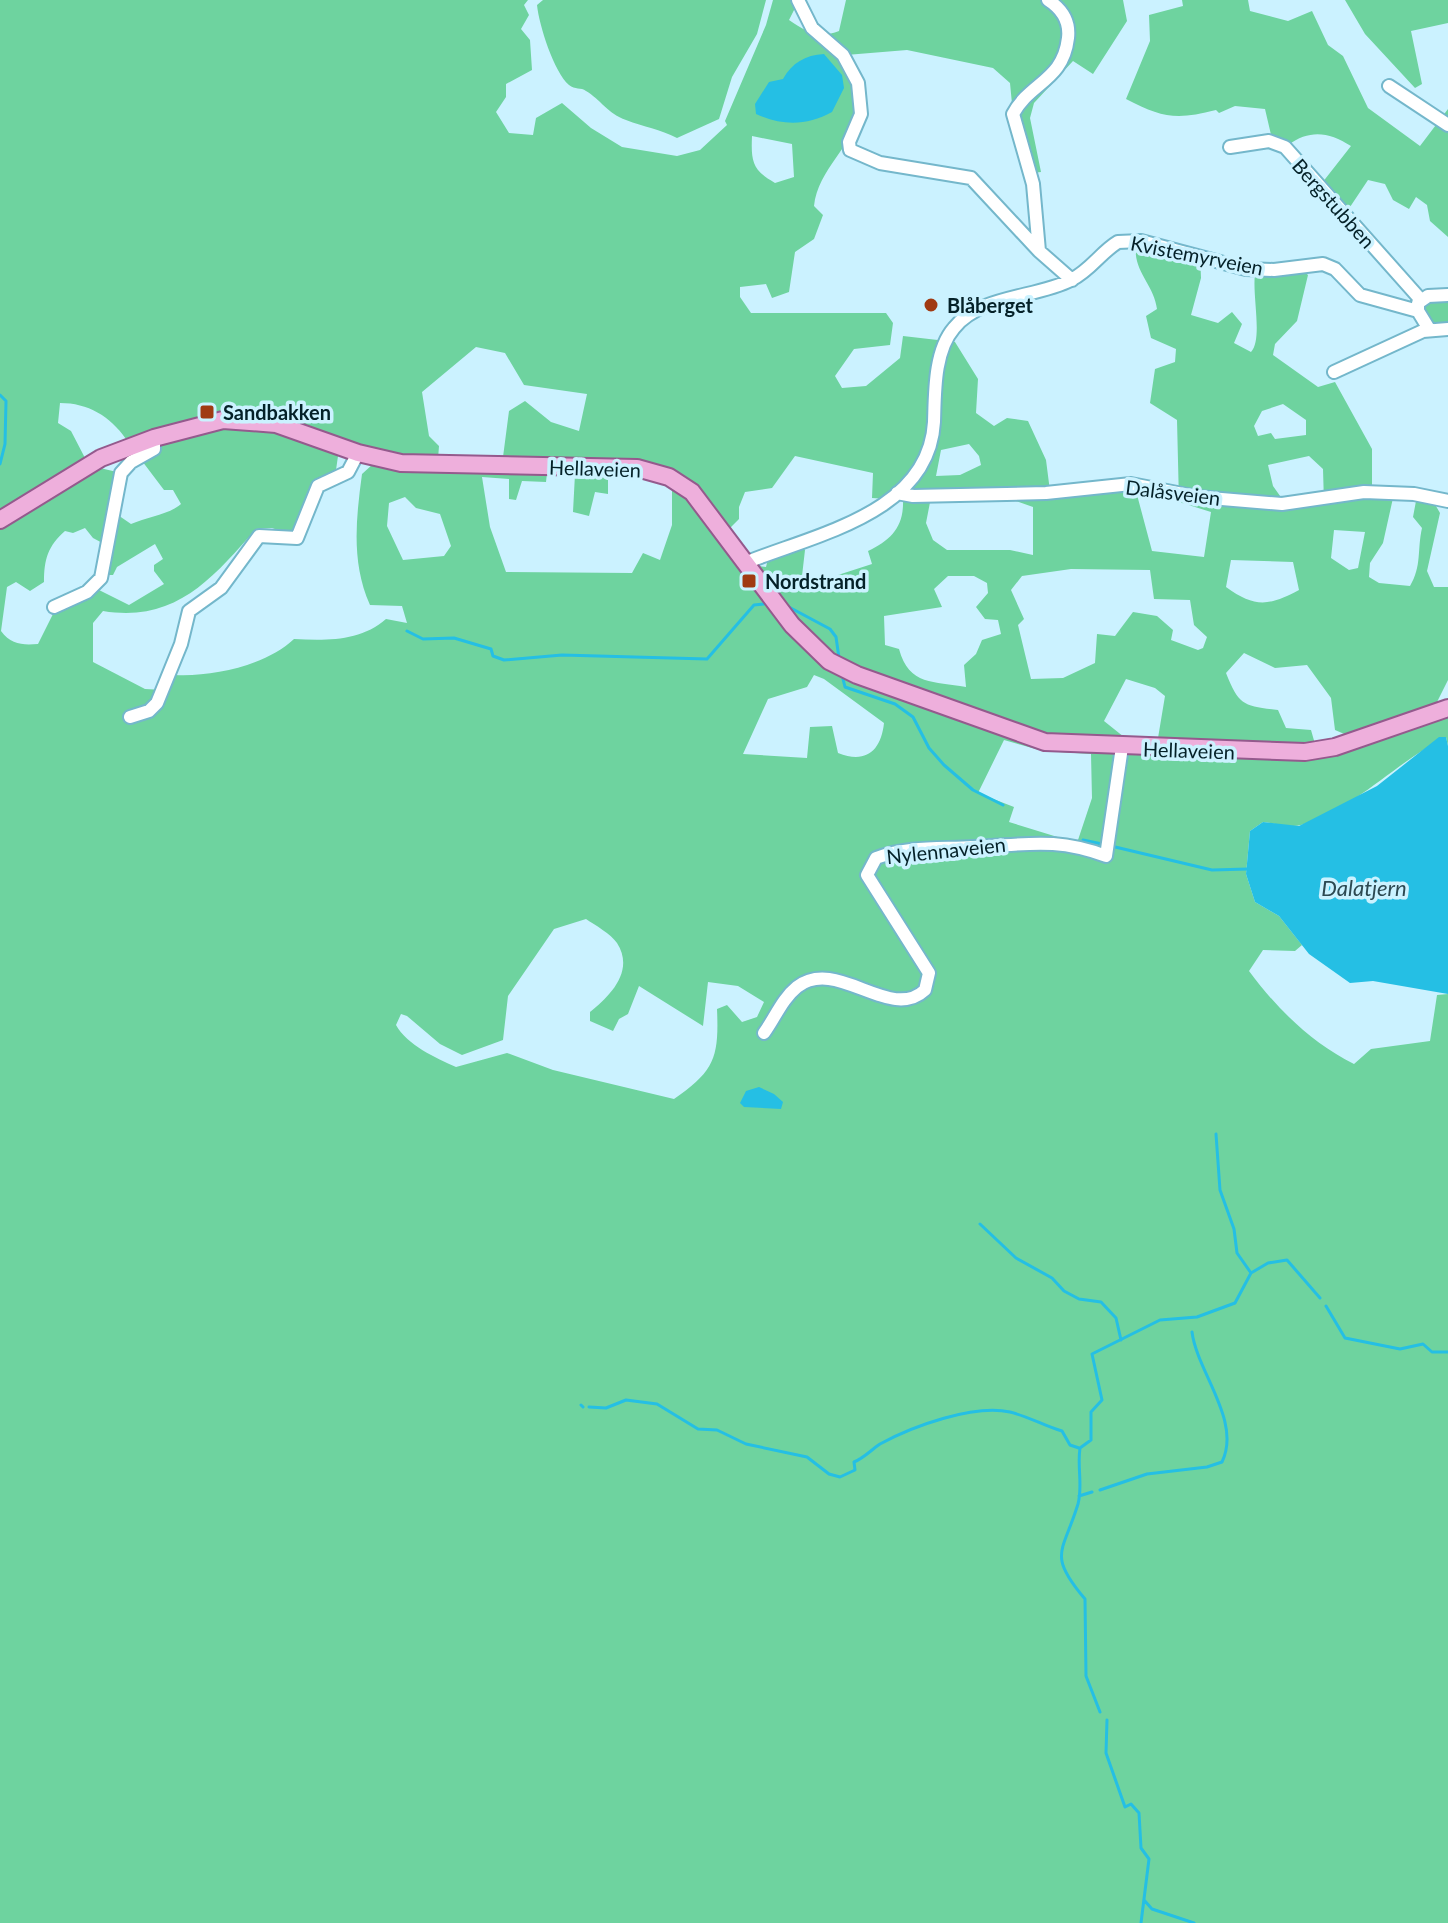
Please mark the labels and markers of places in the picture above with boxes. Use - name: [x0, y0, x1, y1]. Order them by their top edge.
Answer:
- place label: Blåberget: [947, 293, 1033, 317]
- marker: Blåberget: [922, 296, 940, 314]
- place label: Sandbakken: [223, 400, 331, 424]
- marker: Sandbakken: [198, 403, 216, 421]
- place label: Nordstrand: [765, 569, 866, 593]
- marker: Nordstrand: [740, 572, 758, 590]

